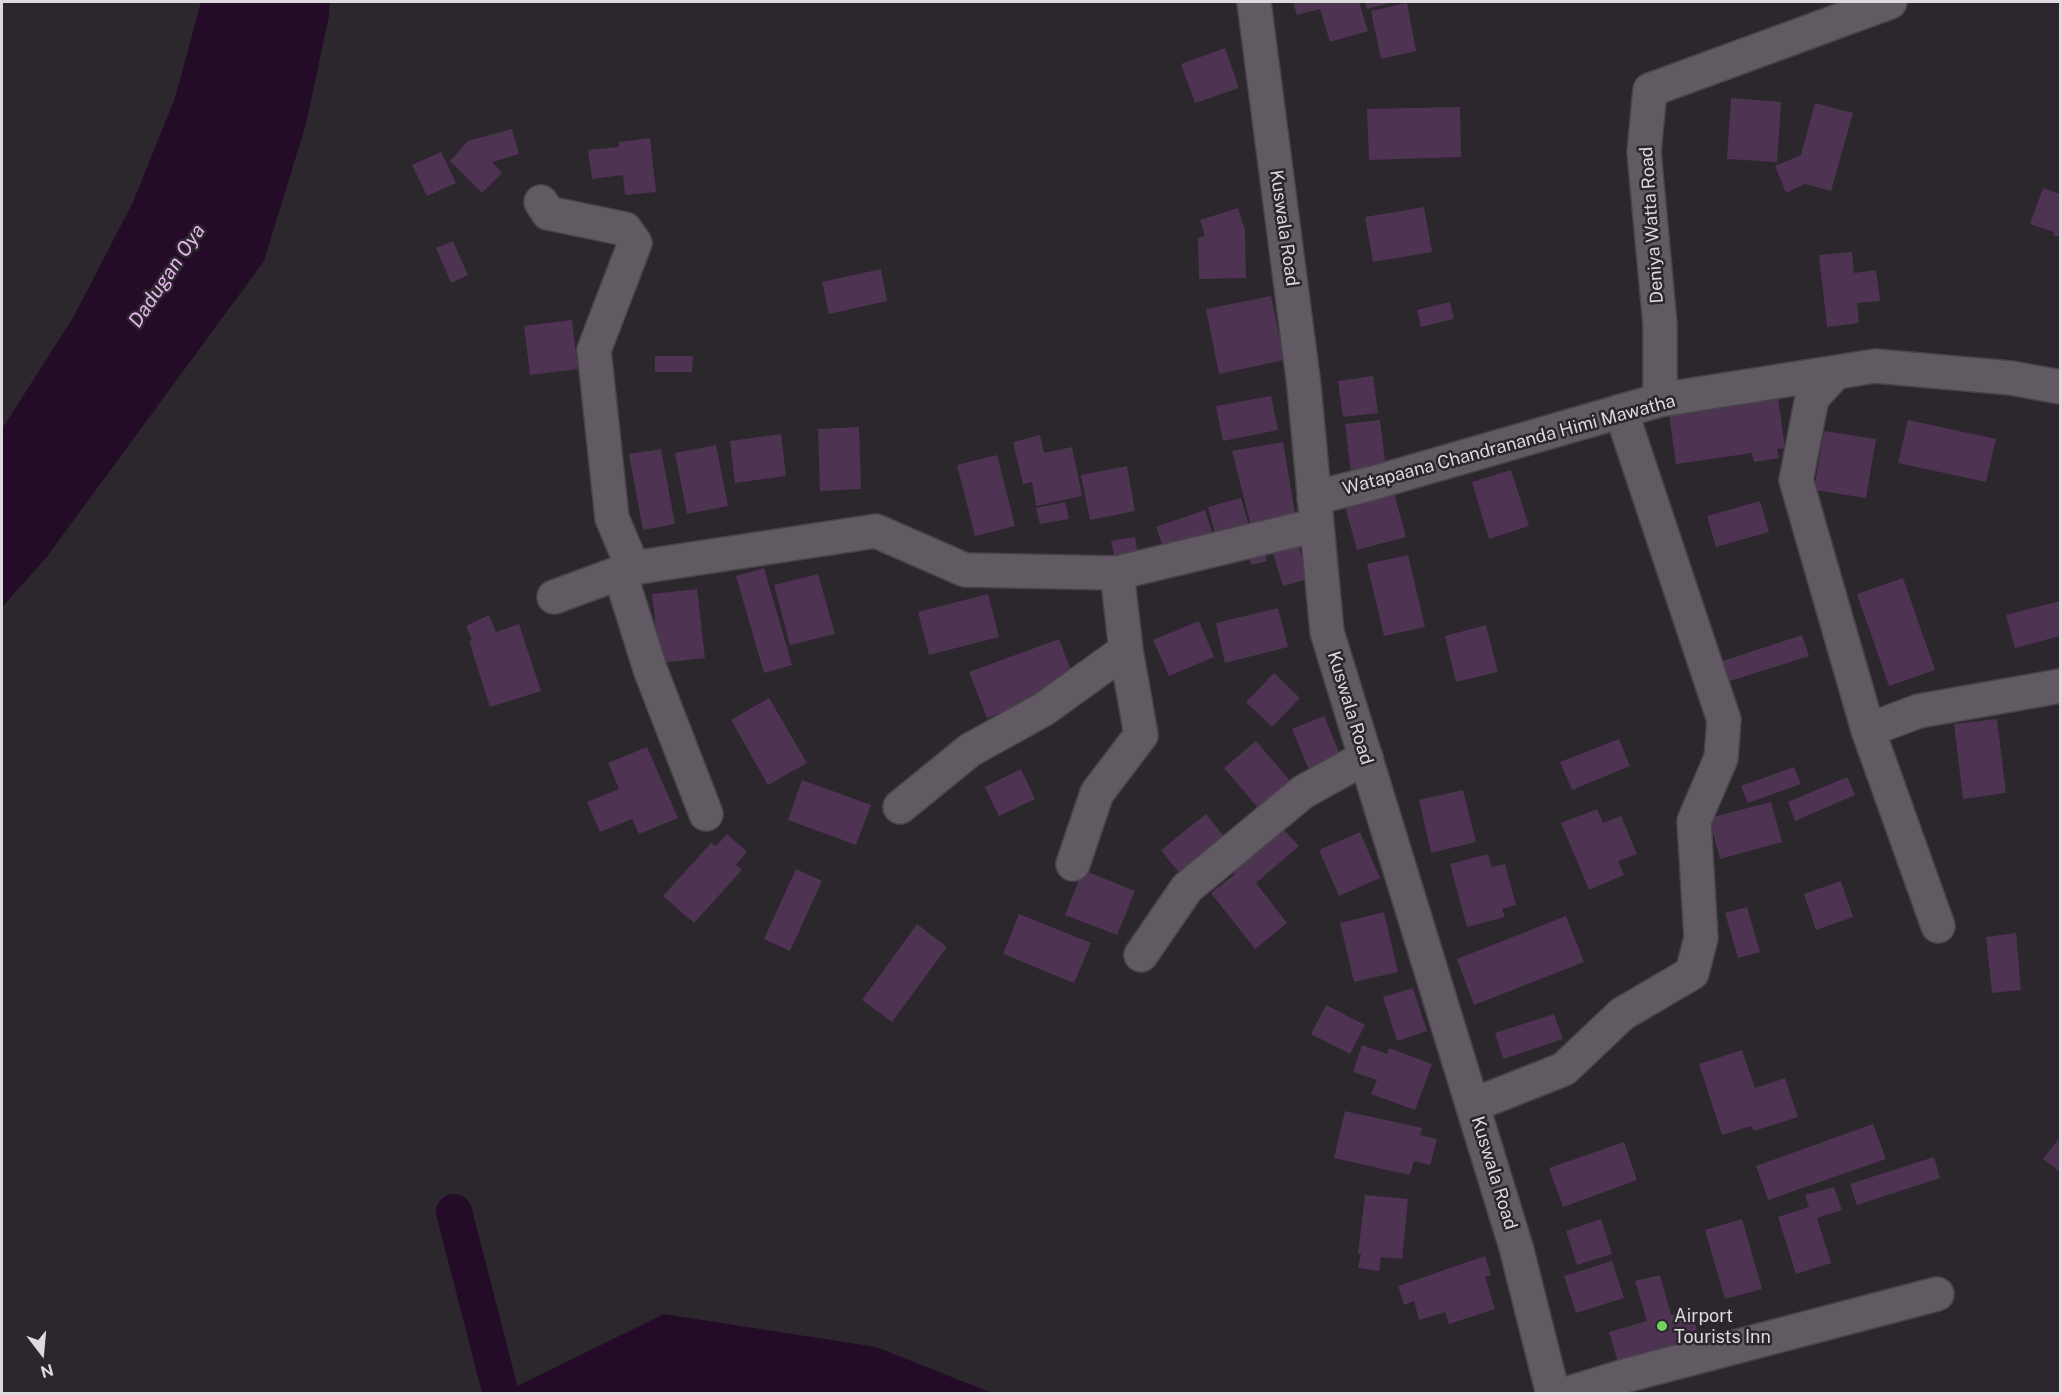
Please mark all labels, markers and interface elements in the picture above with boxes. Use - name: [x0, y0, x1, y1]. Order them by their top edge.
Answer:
- street label: Deniya Watta Road: [1636, 146, 1668, 304]
- street label: Kuswala Road: [1265, 168, 1303, 288]
- water label: Dadugan Oya: [124, 220, 210, 332]
- street label: Watapaana Chandrananda Himi Mawatha: [1340, 390, 1678, 500]
- street label: Kuswala Road: [1323, 649, 1377, 767]
- street label: Kuswala Road: [1467, 1114, 1521, 1232]
- place label: Airport Tourists Inn: [1674, 1305, 1771, 1348]
- marker: Airport Tourists Inn: [1655, 1319, 1669, 1333]
- north arrow: [12, 1323, 72, 1383]
- text: N: [38, 1360, 56, 1382]

